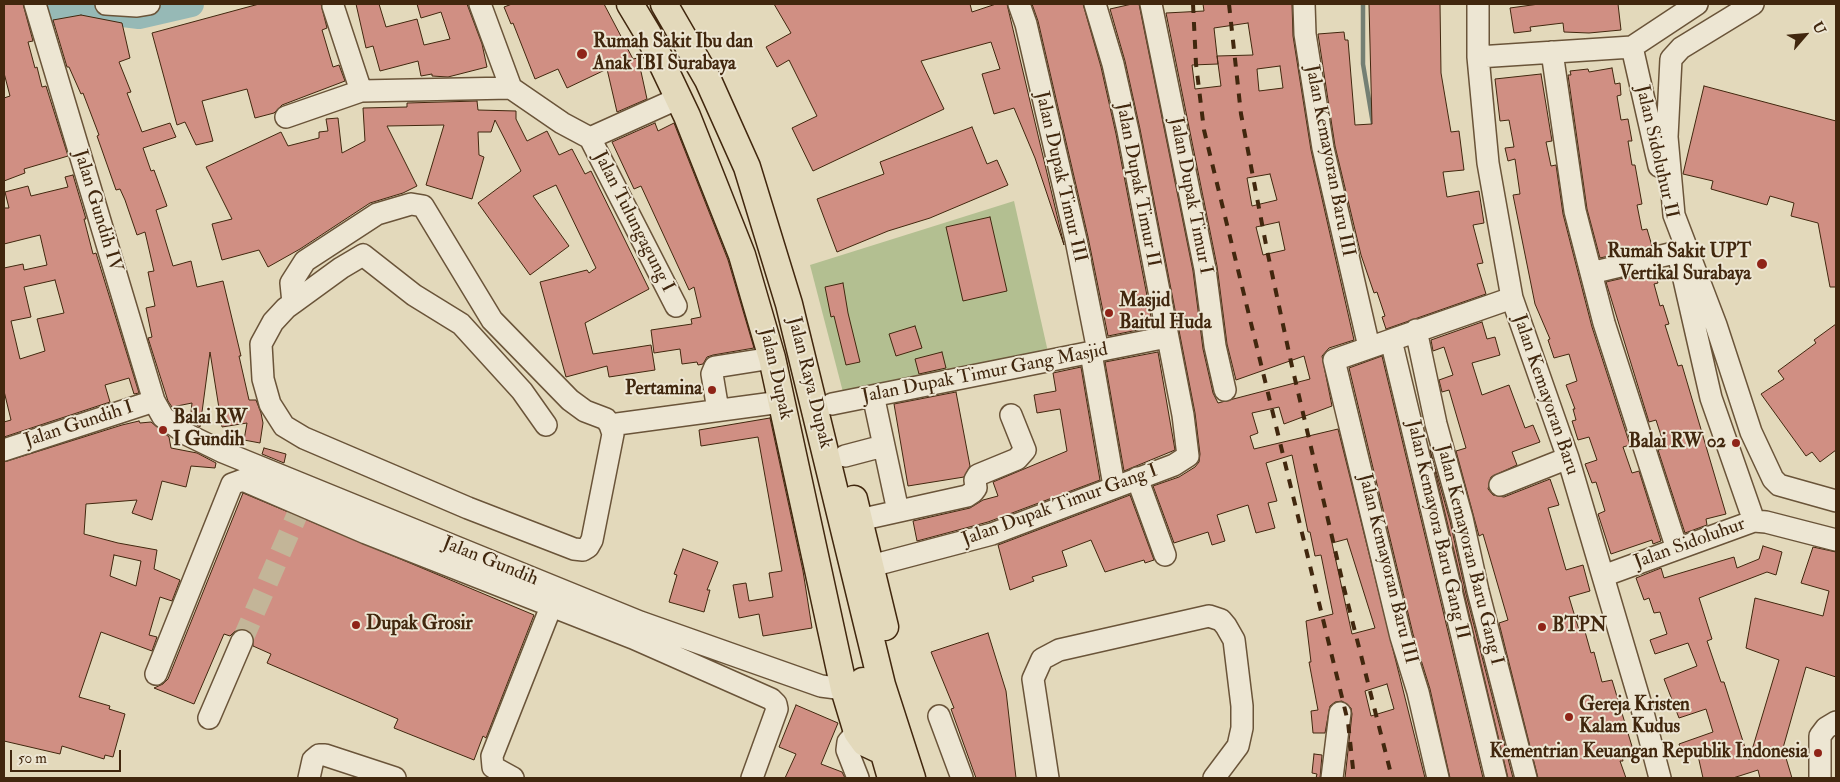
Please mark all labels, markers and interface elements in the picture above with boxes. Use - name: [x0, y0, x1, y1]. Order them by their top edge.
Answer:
- north arrow: [1780, 10, 1830, 60]
- text: U: [1809, 19, 1829, 37]
- place label: Rumah Sakit Ibu dan Anak IBI Surabaya: [593, 32, 753, 76]
- marker: Rumah Sakit Ibu dan Anak IBI Surabaya: [575, 47, 589, 61]
- street label: Jalan Kemayoran Baru III: [1299, 63, 1359, 259]
- street label: Jalan Sidoluhur II: [1630, 83, 1682, 221]
- street label: Jalan Dupak Timur III: [1029, 89, 1091, 265]
- street label: Jalan Dupak Timur II: [1110, 101, 1164, 269]
- street label: Jalan Dupak Timur I: [1164, 116, 1216, 276]
- street label: Jalan Gundih IV: [68, 147, 126, 275]
- street label: Jalan Tulungagung I: [588, 148, 678, 296]
- place label: Rumah Sakit UPT Vertikal Surabaya: [1607, 242, 1751, 286]
- marker: Rumah Sakit UPT Vertikal Surabaya: [1755, 257, 1769, 271]
- place label: Masjid Baitul Huda: [1119, 291, 1211, 335]
- marker: Masjid Baitul Huda: [1103, 307, 1115, 319]
- street label: Jalan Kemayoran Baru: [1507, 312, 1583, 478]
- street label: Jalan Raya Dupak: [782, 315, 836, 451]
- street label: Jalan Dupak: [753, 326, 797, 422]
- street label: Jalan Dupak Timur Gang Masjid: [860, 339, 1110, 409]
- place label: Pertamina: [625, 379, 702, 401]
- marker: Pertamina: [706, 384, 718, 396]
- street label: Jalan Gundih I: [22, 397, 136, 453]
- place label: Balai RW I Gundih: [173, 408, 247, 452]
- street label: Jalan Kemayora Baru Gang II: [1401, 418, 1473, 642]
- marker: Balai RW I Gundih: [157, 424, 169, 436]
- place label: Balai RW 02: [1629, 432, 1726, 454]
- marker: Balai RW 02: [1730, 437, 1742, 449]
- street label: Jalan Kemayoran Baru Gang I: [1431, 442, 1507, 668]
- street label: Jalan Dupak Timur Gang I: [959, 460, 1161, 552]
- street label: Jalan Kemayoran Baru III: [1352, 472, 1422, 666]
- street label: Jalan Sidoluhur: [1631, 513, 1749, 575]
- street label: Jalan Gundih: [439, 532, 541, 592]
- place label: Dupak Grosir: [366, 614, 473, 636]
- place label: BTPN: [1552, 616, 1607, 638]
- marker: Dupak Grosir: [350, 619, 362, 631]
- marker: BTPN: [1536, 621, 1548, 633]
- place label: Gereja Kristen Kalam Kudus: [1579, 695, 1690, 739]
- marker: Gereja Kristen Kalam Kudus: [1563, 711, 1575, 723]
- scale bar: [12, 740, 124, 772]
- place label: Kementrian Keuangan Republik Indonesia: [1489, 742, 1808, 764]
- marker: Kementrian Keuangan Republik Indonesia: [1812, 747, 1824, 759]
- text: 50 m: [18, 749, 47, 768]

